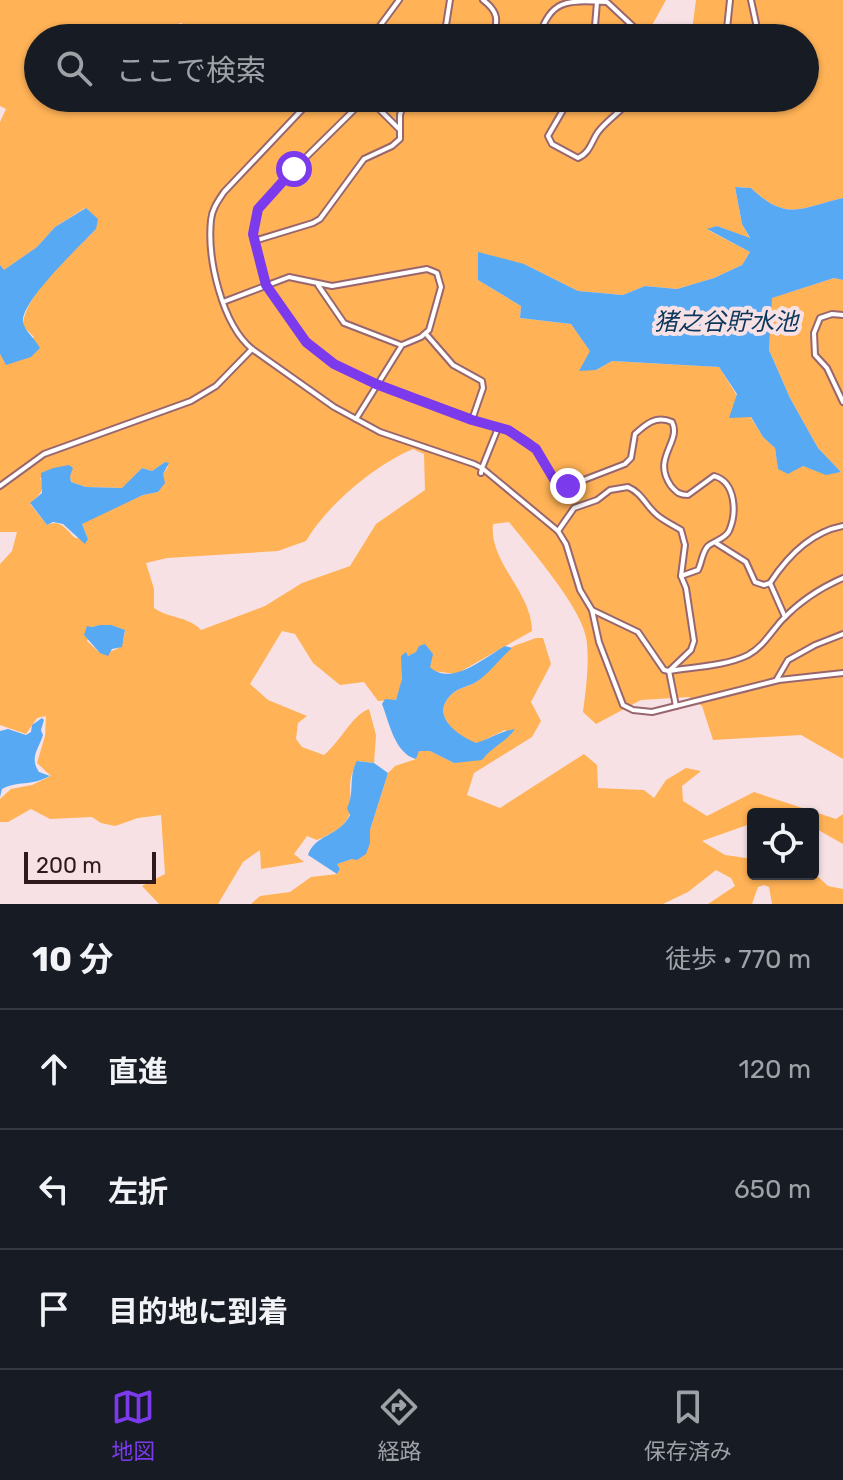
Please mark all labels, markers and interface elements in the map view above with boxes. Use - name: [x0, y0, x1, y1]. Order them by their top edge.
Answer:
- search box: [24, 24, 819, 112]
- icon: search: [52, 46, 96, 90]
- text: ここで検索: [116, 53, 266, 89]
- route start: [276, 151, 312, 187]
- water label: 猪之谷貯水池: [654, 308, 800, 336]
- route end: [550, 468, 586, 504]
- map controls: [747, 808, 819, 880]
- button: locate: [747, 808, 819, 880]
- scale bar: [24, 848, 156, 884]
- text: 200 m: [36, 852, 102, 879]
- text: 10 分: [32, 939, 113, 980]
- text: 徒歩 · 770 m: [665, 944, 811, 975]
- icon: ahead: [32, 1047, 76, 1091]
- text: 直進: [108, 1054, 168, 1090]
- text: 120 m: [739, 1054, 811, 1085]
- icon: left: [32, 1167, 76, 1211]
- text: 左折: [108, 1174, 168, 1210]
- text: 650 m: [734, 1174, 811, 1205]
- icon: arrive: [32, 1287, 76, 1331]
- text: 目的地に到着: [108, 1294, 288, 1330]
- tab: 地図: [111, 1385, 155, 1465]
- tab: 経路: [377, 1385, 422, 1465]
- tab: 保存済み: [644, 1385, 732, 1465]

